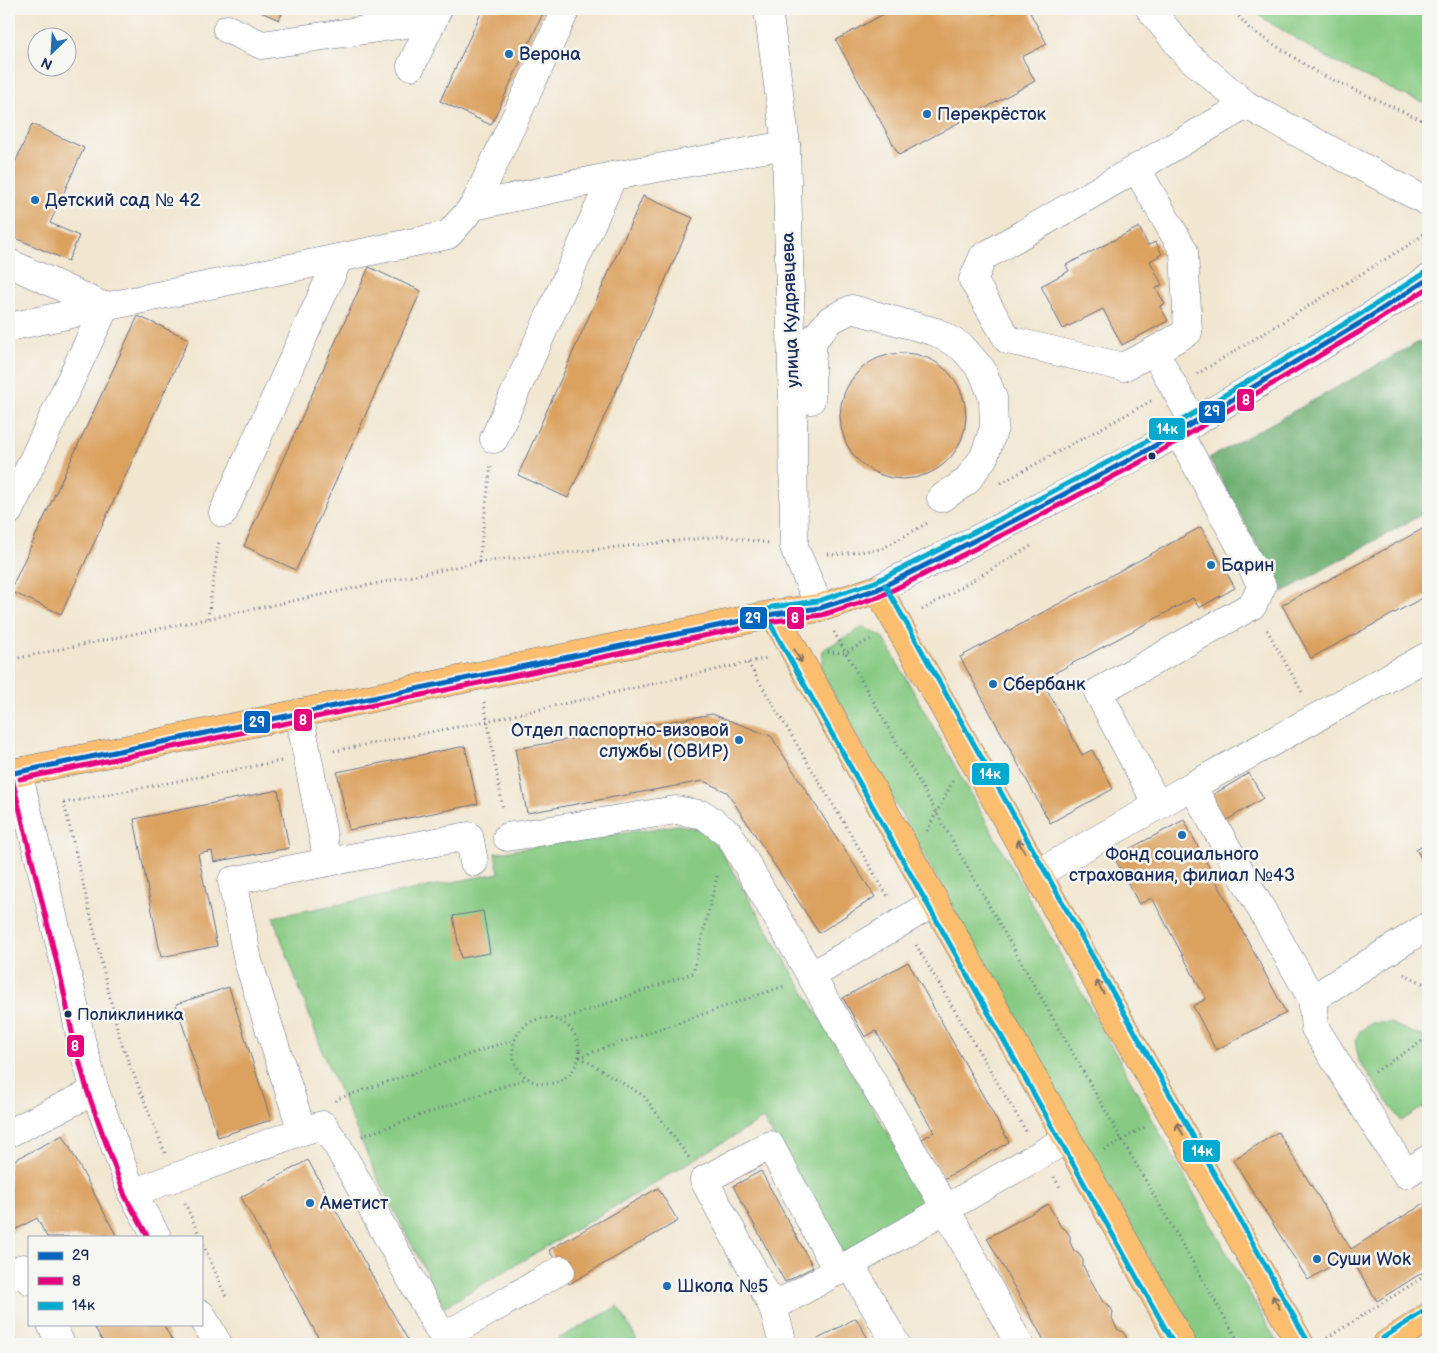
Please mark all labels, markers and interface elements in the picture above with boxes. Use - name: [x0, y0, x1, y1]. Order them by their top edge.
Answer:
- north arrow: [28, 28, 78, 78]
- place label: Верона: [519, 44, 581, 65]
- marker: Верона: [503, 48, 515, 60]
- text: N: [38, 53, 55, 73]
- place label: Перекрёсток: [937, 104, 1047, 125]
- marker: Перекрёсток: [921, 108, 933, 120]
- place label: Детский сад № 42: [45, 190, 201, 211]
- marker: Детский сад № 42: [29, 194, 41, 206]
- street label: улица Кудрявцева: [777, 231, 804, 388]
- line badge: 8: [1236, 388, 1255, 412]
- text: 8: [1242, 392, 1250, 409]
- line badge: 29: [1198, 400, 1226, 424]
- text: 29: [1204, 403, 1220, 420]
- line badge: 14к: [1148, 417, 1186, 441]
- text: 14к: [1156, 421, 1178, 438]
- unlabelled marker: [1147, 451, 1157, 461]
- place label: Барин: [1221, 555, 1275, 576]
- marker: Барин: [1205, 559, 1217, 571]
- line badge: 29: [739, 606, 768, 630]
- line badge: 8: [786, 606, 805, 630]
- text: 29: [745, 610, 761, 627]
- text: 8: [791, 610, 799, 627]
- one-way arrow: [793, 649, 803, 664]
- place label: Сбербанк: [1003, 674, 1086, 695]
- marker: Сбербанк: [987, 678, 999, 690]
- line badge: 8: [293, 708, 313, 732]
- line badge: 29: [243, 710, 271, 734]
- text: 8: [299, 712, 307, 729]
- text: 29: [249, 714, 265, 731]
- place label: Отдел паспортно-визовой службы (ОВИР): [511, 720, 729, 762]
- marker: Отдел паспортно-визовой службы (ОВИР): [733, 734, 745, 746]
- line badge: 14к: [971, 762, 1010, 786]
- text: 14к: [979, 766, 1001, 783]
- marker: Фонд социального страхования, филиал №43: [1176, 829, 1188, 841]
- one-way arrow: [1016, 838, 1026, 853]
- place label: Фонд социального страхования, филиал №43: [1069, 844, 1295, 886]
- one-way arrow: [1095, 981, 1105, 995]
- place label: Поликлиника: [77, 1005, 184, 1025]
- marker: Поликлиника: [63, 1009, 73, 1019]
- line badge: 8: [66, 1034, 85, 1058]
- text: 8: [71, 1038, 79, 1055]
- one-way arrow: [1174, 1123, 1184, 1137]
- line badge: 14к: [1182, 1139, 1221, 1163]
- text: 14к: [1191, 1143, 1213, 1160]
- place label: Аметист: [319, 1193, 389, 1214]
- marker: Аметист: [304, 1197, 316, 1209]
- legend: [28, 1236, 202, 1326]
- text: 29: [72, 1246, 90, 1265]
- place label: Суши Wok: [1327, 1249, 1411, 1270]
- marker: Суши Wok: [1311, 1253, 1323, 1265]
- text: 8: [72, 1272, 81, 1291]
- place label: Школа №5: [677, 1276, 768, 1297]
- marker: Школа №5: [661, 1280, 673, 1292]
- one-way arrow: [1271, 1294, 1281, 1309]
- text: 14к: [72, 1296, 95, 1315]

